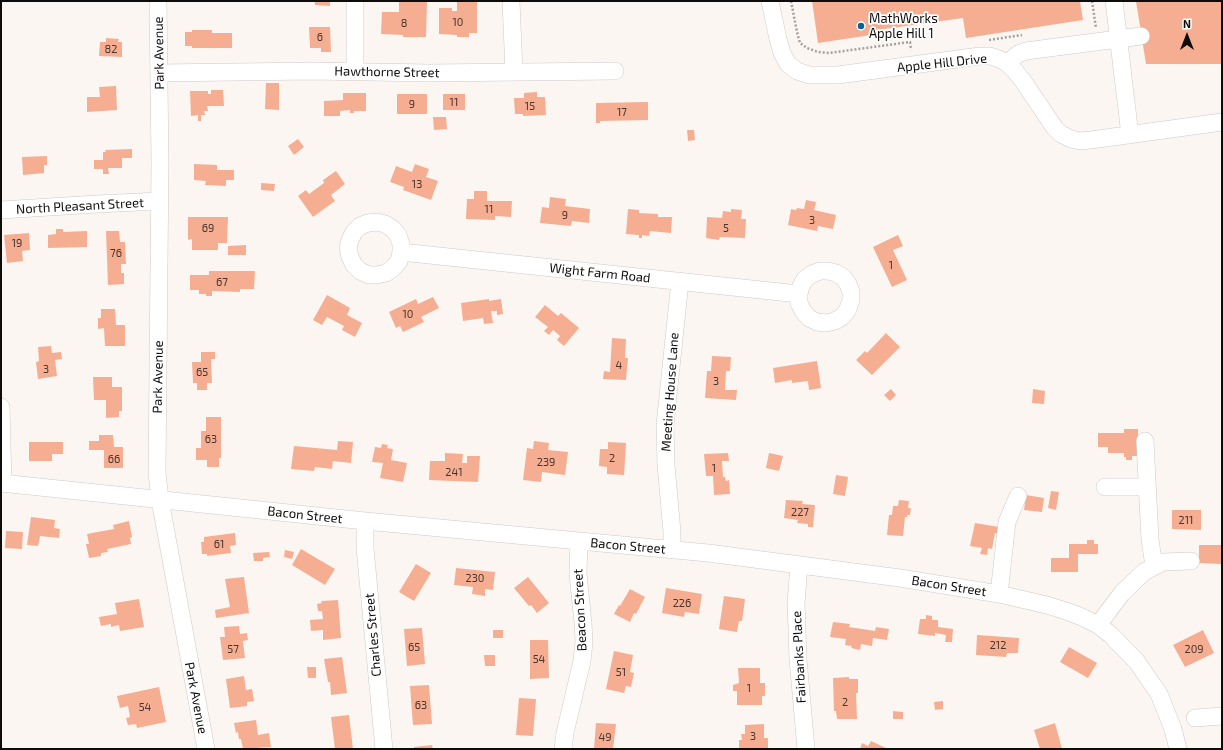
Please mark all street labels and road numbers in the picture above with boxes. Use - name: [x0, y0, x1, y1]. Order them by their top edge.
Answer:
- street label: Park Avenue: [151, 16, 167, 90]
- street label: Apple Hill Drive: [896, 51, 988, 75]
- street label: Hawthorne Street: [334, 63, 440, 81]
- street label: North Pleasant Street: [16, 195, 144, 217]
- street label: Wight Farm Road: [549, 260, 651, 286]
- street label: Meeting House Lane: [658, 332, 682, 452]
- street label: Park Avenue: [150, 340, 166, 414]
- street label: Bacon Street: [267, 503, 343, 527]
- street label: Bacon Street: [590, 535, 666, 557]
- street label: Beacon Street: [570, 568, 590, 652]
- street label: Bacon Street: [911, 572, 987, 600]
- street label: Charles Street: [362, 593, 384, 677]
- street label: Fairbanks Place: [789, 610, 809, 704]
- street label: Park Avenue: [181, 661, 211, 735]

